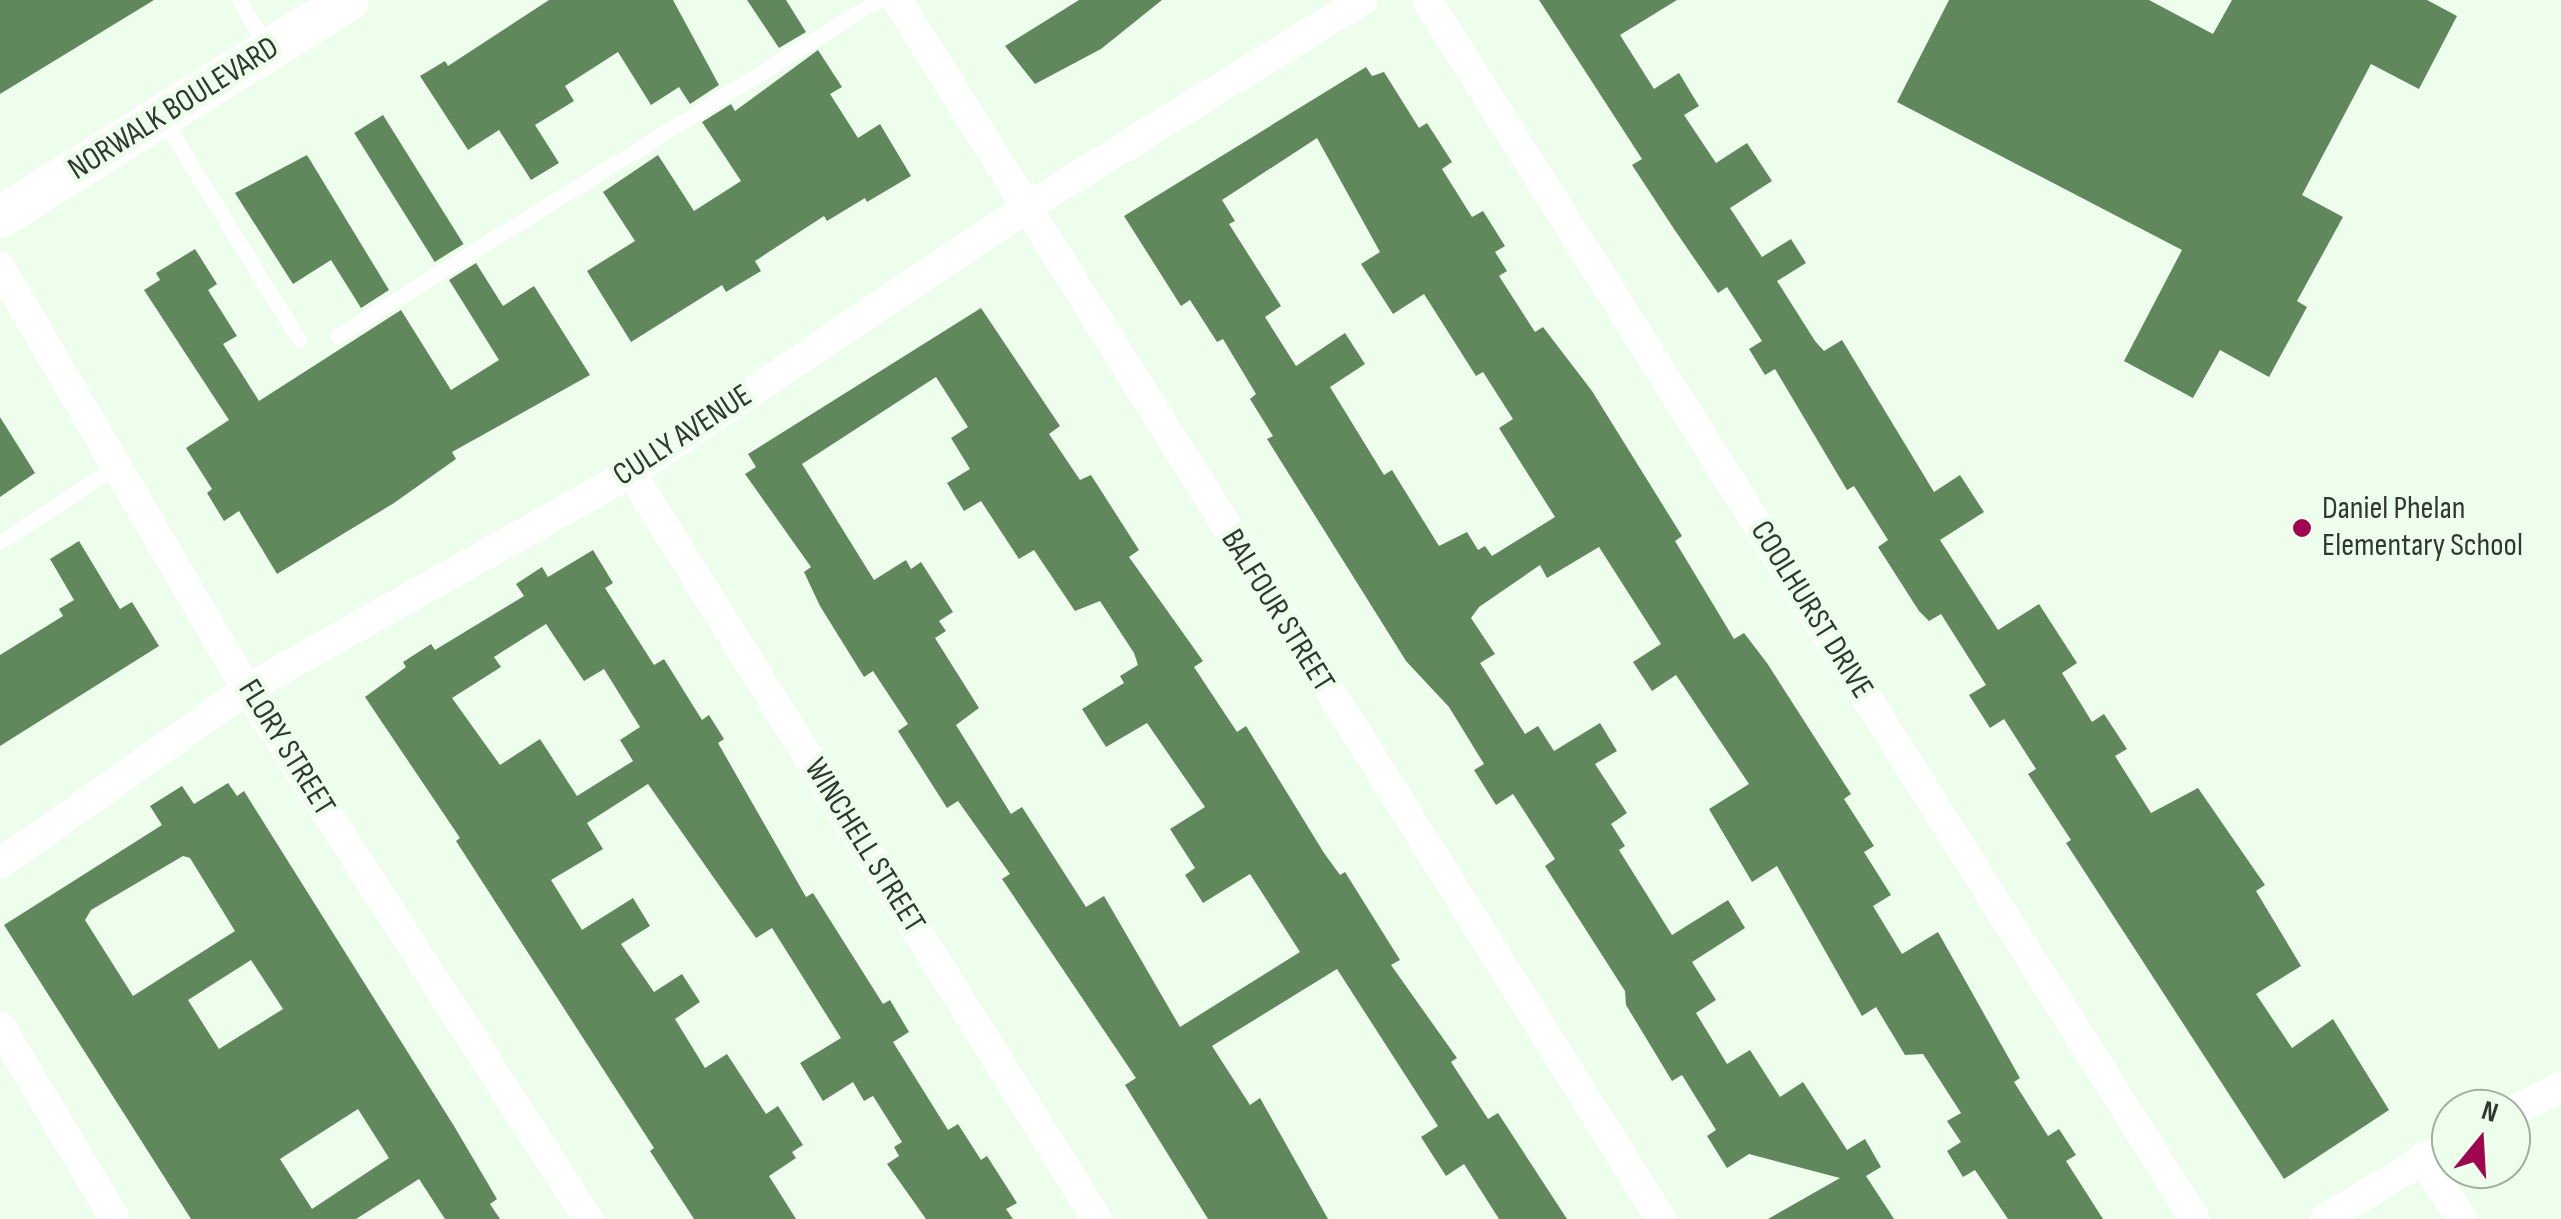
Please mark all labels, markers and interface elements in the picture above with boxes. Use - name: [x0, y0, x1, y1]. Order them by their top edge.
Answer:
- street label: NORWALK BOULEVARD: [62, 29, 286, 189]
- street label: CULLY AVENUE: [607, 377, 759, 495]
- place label: Daniel Phelan Elementary School: [2322, 491, 2523, 566]
- street label: COOLHURST DRIVE: [1741, 514, 1881, 706]
- marker: Daniel Phelan Elementary School: [2291, 517, 2313, 539]
- street label: BALFOUR STREET: [1212, 523, 1342, 699]
- street label: FLORY STREET: [229, 673, 343, 823]
- street label: WINCHELL STREET: [795, 752, 933, 940]
- north arrow: [2431, 1089, 2531, 1189]
- text: N: [2478, 1094, 2502, 1130]

